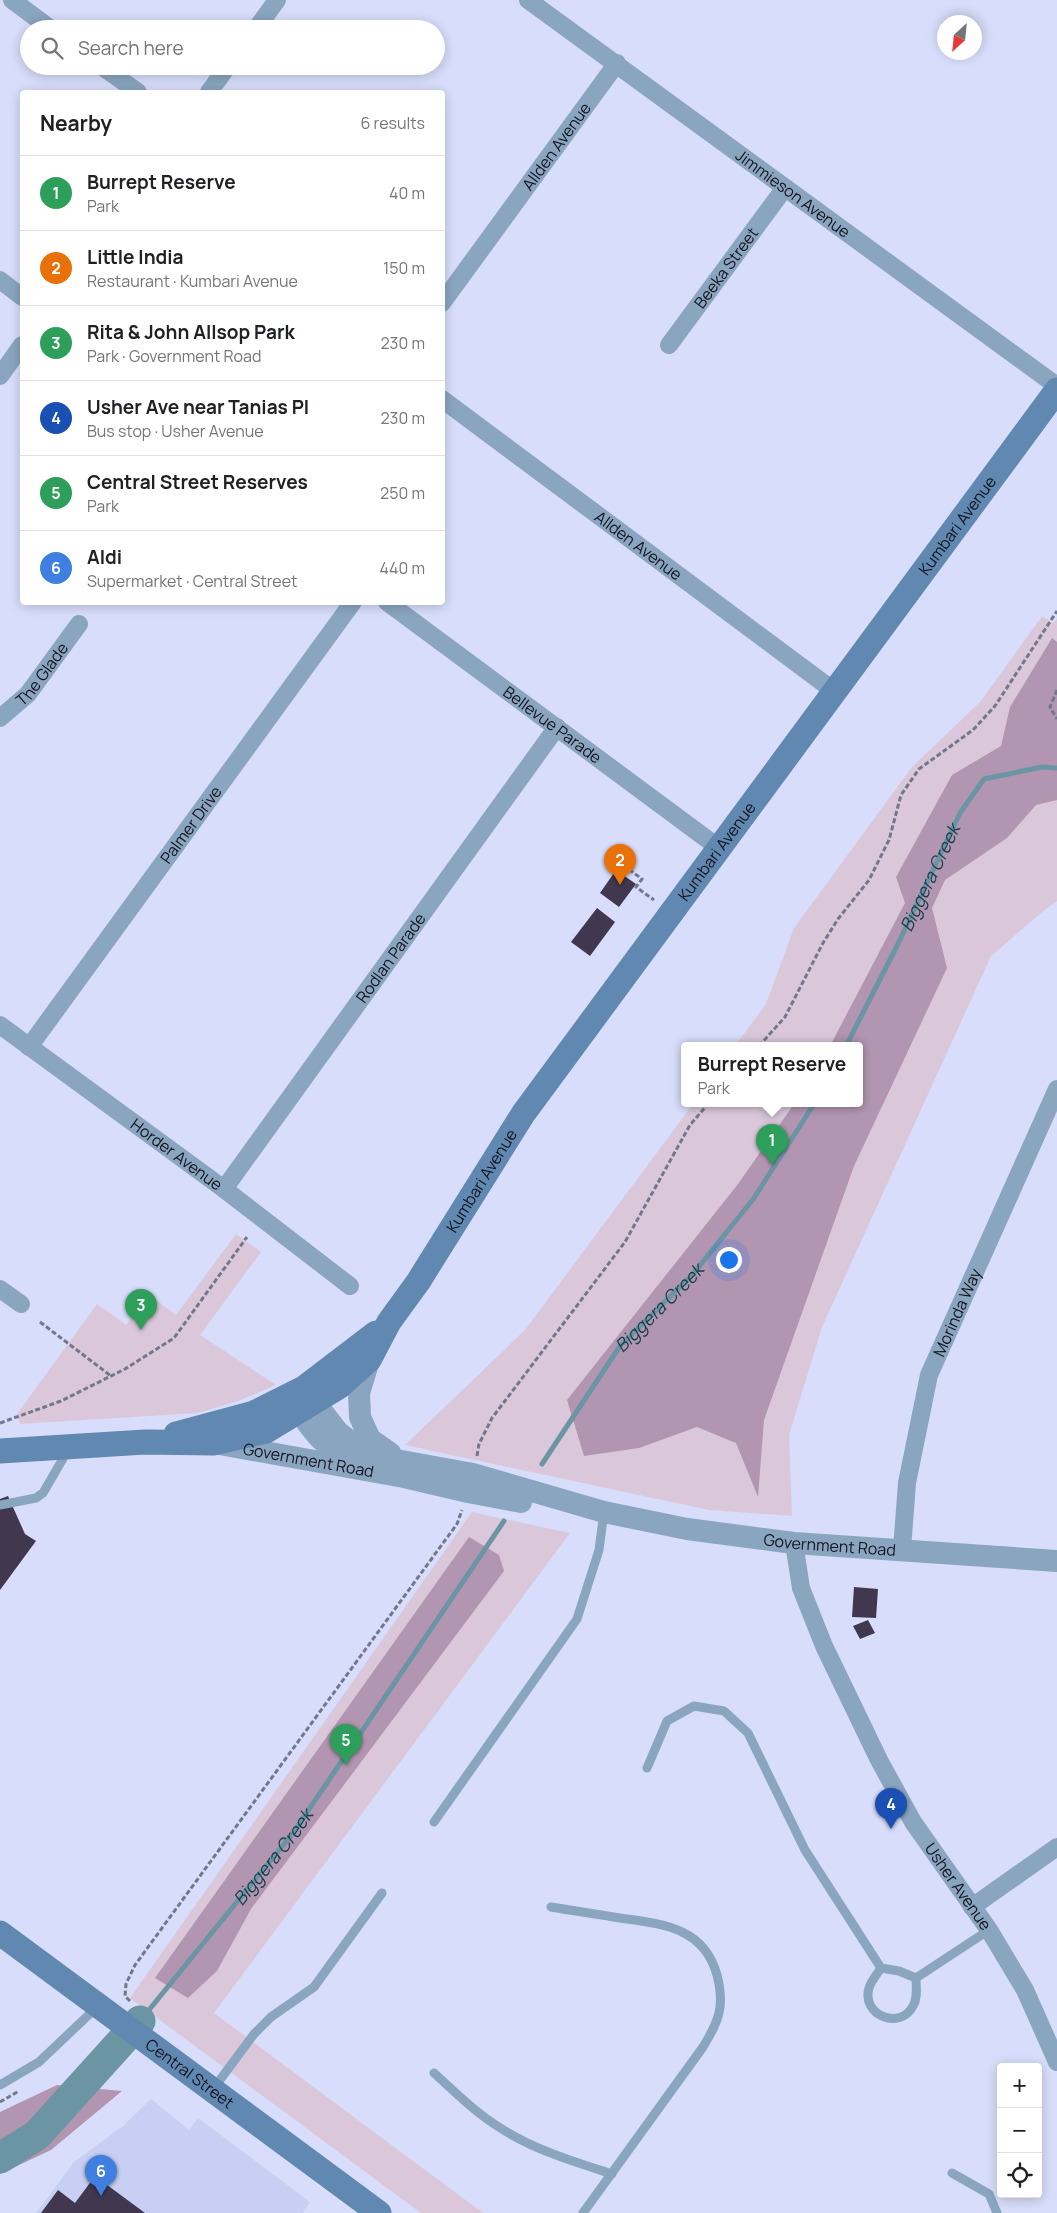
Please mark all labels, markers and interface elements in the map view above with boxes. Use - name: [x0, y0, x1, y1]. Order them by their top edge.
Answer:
- north arrow: [937, 15, 982, 60]
- search box: [20, 20, 445, 75]
- icon: search: [38, 34, 66, 62]
- text: Search here: [78, 35, 184, 61]
- street label: Allden Avenue: [517, 98, 596, 195]
- text: Nearby: [40, 109, 112, 137]
- text: 6 results: [360, 112, 425, 134]
- street label: Jimmieson Avenue: [731, 144, 855, 243]
- text: Burrept Reserve: [87, 169, 236, 195]
- text: 1: [52, 182, 60, 204]
- text: 40 m: [389, 182, 425, 204]
- text: Park: [87, 195, 119, 217]
- street label: Beeka Street: [689, 223, 763, 313]
- text: Little India: [87, 244, 183, 270]
- text: 2: [51, 257, 61, 279]
- text: 150 m: [383, 257, 425, 279]
- text: Restaurant · Kumbari Avenue: [87, 270, 298, 292]
- text: Rita & John Allsop Park: [87, 319, 295, 345]
- text: 3: [51, 332, 61, 354]
- text: 230 m: [381, 332, 425, 354]
- text: Park · Government Road: [87, 345, 261, 367]
- text: Usher Ave near Tanias Pl: [87, 394, 309, 420]
- text: 4: [51, 407, 61, 429]
- text: 230 m: [381, 407, 425, 429]
- text: Bus stop · Usher Avenue: [87, 420, 264, 442]
- text: Central Street Reserves: [87, 469, 308, 495]
- street label: Kumbari Avenue: [913, 471, 1001, 579]
- text: 5: [51, 482, 61, 504]
- text: 250 m: [380, 482, 425, 504]
- text: Park: [87, 495, 119, 517]
- street label: Allden Avenue: [590, 506, 687, 585]
- text: Aldi: [87, 544, 122, 570]
- text: 6: [51, 557, 61, 579]
- text: 440 m: [379, 557, 425, 579]
- text: Supermarket · Central Street: [87, 570, 297, 592]
- street label: The Glade: [11, 638, 73, 711]
- street label: Bellevue Parade: [499, 681, 606, 768]
- street label: Palmer Drive: [155, 781, 227, 868]
- street label: Kumbari Avenue: [673, 797, 761, 905]
- water label: Biggera Creek: [894, 817, 966, 935]
- pin: 2: [604, 844, 636, 885]
- street label: Rodlan Parade: [351, 908, 430, 1007]
- popup: [681, 1042, 863, 1107]
- text: Burrept Reserve: [698, 1051, 846, 1077]
- text: Park: [698, 1077, 730, 1099]
- street label: Horder Avenue: [126, 1113, 227, 1195]
- pin: 1: [756, 1124, 788, 1165]
- street label: Kumbari Avenue: [441, 1125, 522, 1237]
- your location: [716, 1247, 742, 1273]
- water label: Biggera Creek: [609, 1256, 711, 1357]
- street label: Morinda Way: [928, 1264, 987, 1360]
- pin: 3: [125, 1289, 157, 1330]
- street label: Government Road: [241, 1437, 376, 1482]
- street label: Government Road: [762, 1528, 897, 1561]
- pin: 5: [330, 1724, 362, 1765]
- pin: 4: [875, 1788, 907, 1829]
- water label: Biggera Creek: [227, 1802, 320, 1910]
- street label: Usher Avenue: [920, 1838, 997, 1935]
- street label: Central Street: [141, 2033, 239, 2113]
- map controls: [997, 2063, 1042, 2198]
- button: +: [997, 2063, 1042, 2108]
- button: −: [997, 2108, 1042, 2153]
- button: locate: [997, 2153, 1042, 2198]
- pin: 6: [85, 2155, 117, 2196]

